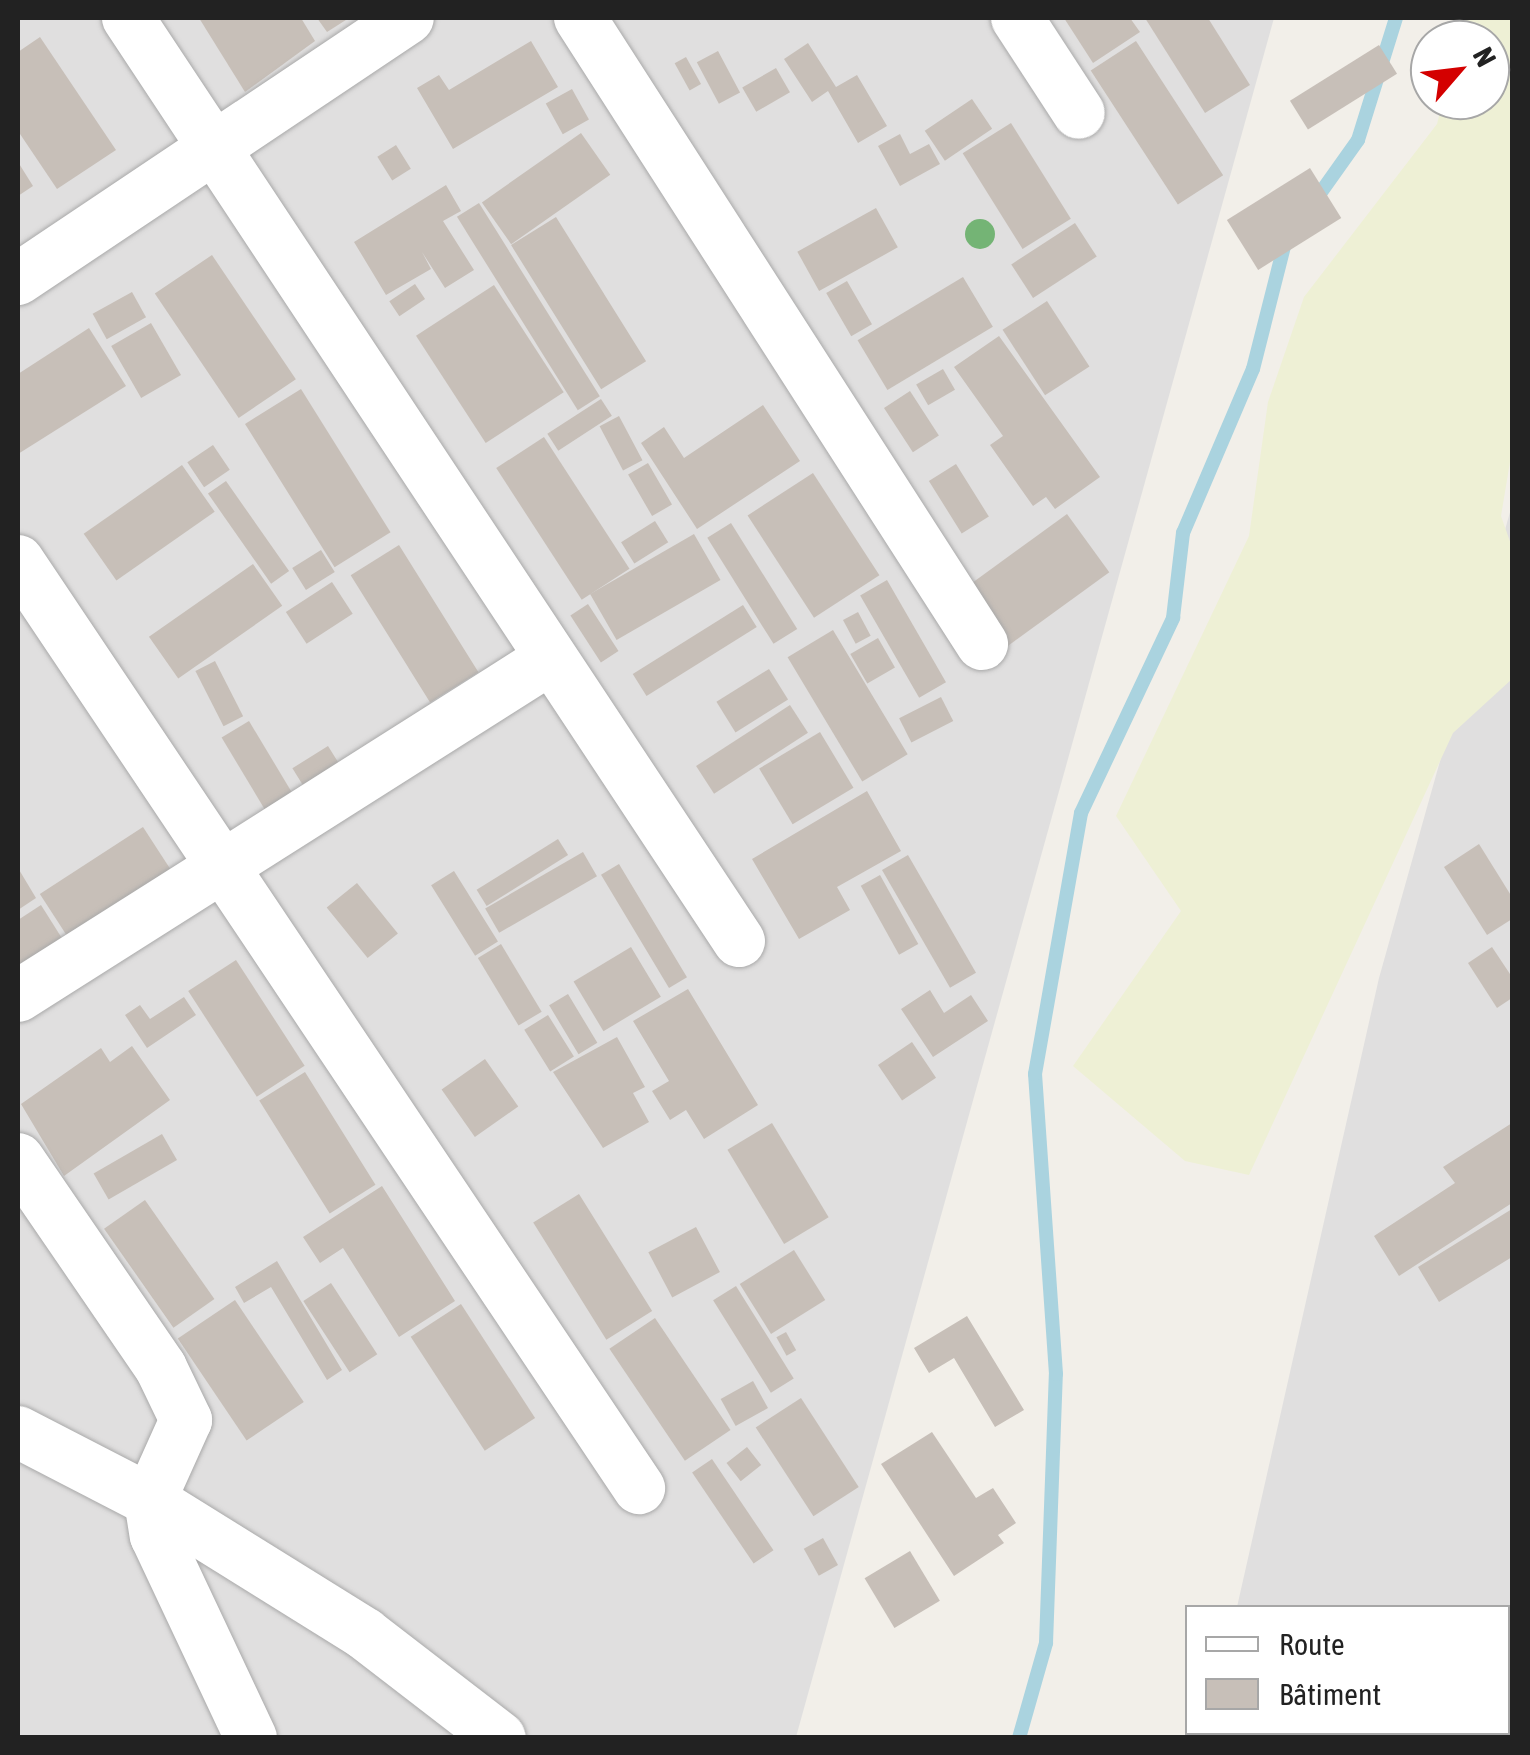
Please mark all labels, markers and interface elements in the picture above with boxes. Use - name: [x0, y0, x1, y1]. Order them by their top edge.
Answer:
- north arrow: [1410, 20, 1510, 120]
- text: N: [1467, 42, 1503, 72]
- legend: [1185, 1605, 1510, 1735]
- text: Route: [1279, 1627, 1345, 1661]
- text: Bâtiment: [1279, 1677, 1381, 1711]

